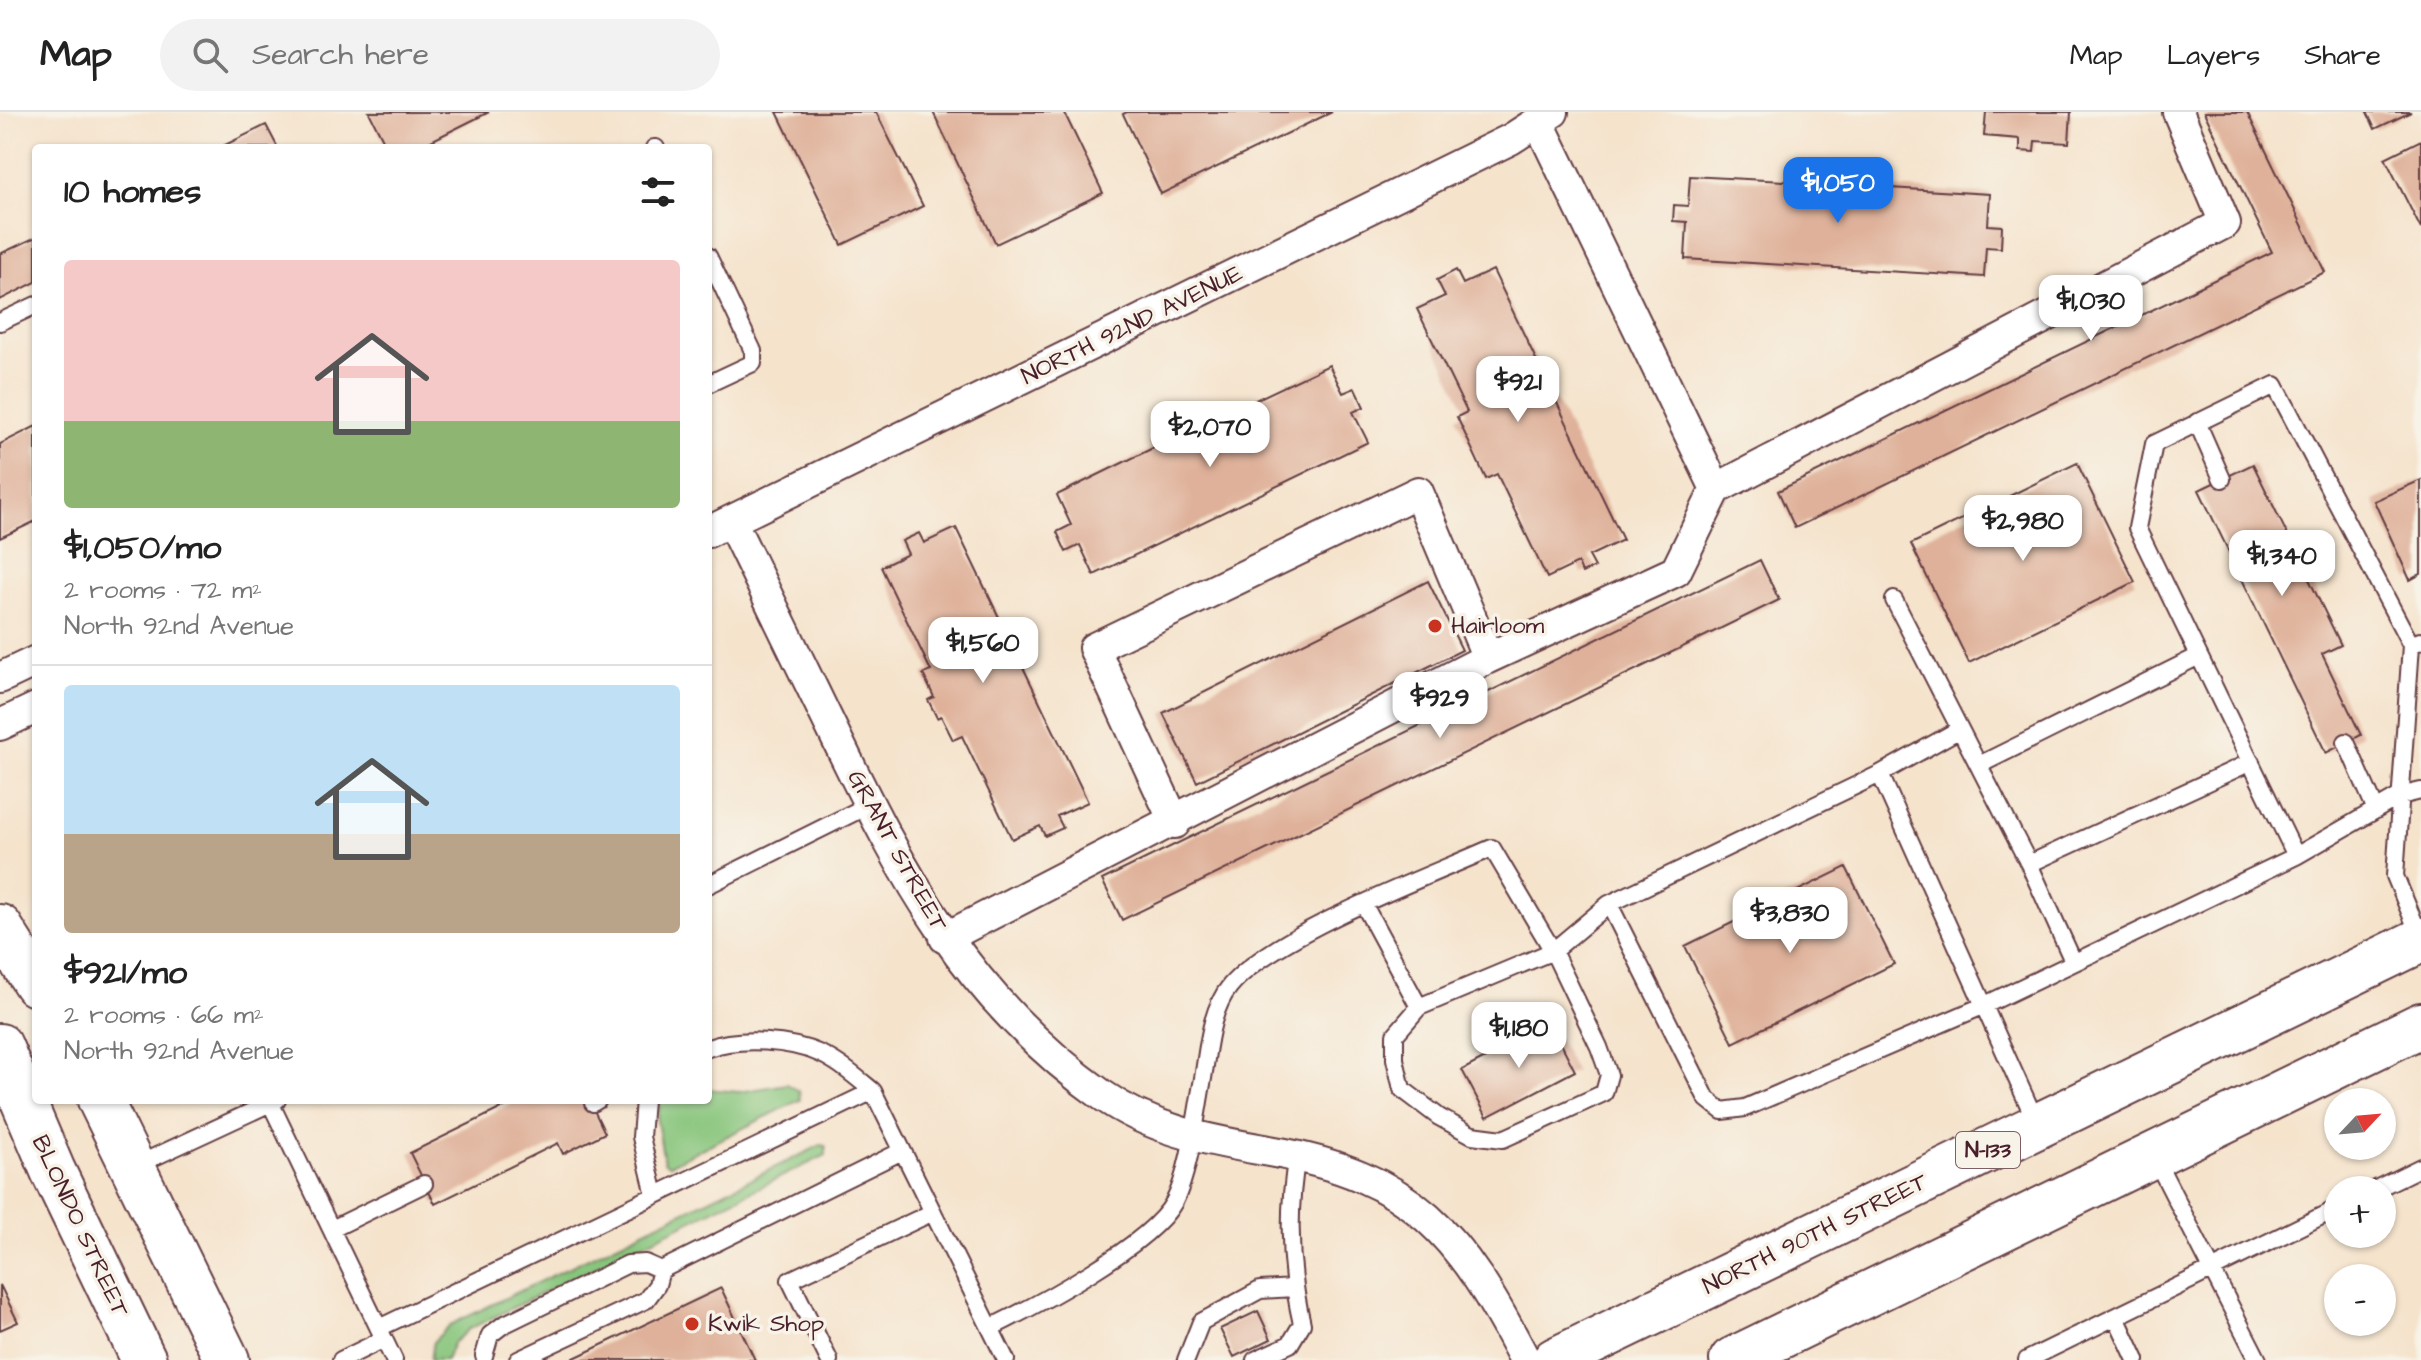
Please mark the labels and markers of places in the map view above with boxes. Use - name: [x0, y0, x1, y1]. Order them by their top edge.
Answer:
- pin: $1,050: [1773, 157, 1903, 225]
- pin: $1,030: [2026, 275, 2156, 343]
- pin: $921: [1471, 356, 1565, 424]
- pin: $2,070: [1145, 401, 1275, 469]
- pin: $2,980: [1958, 495, 2088, 563]
- pin: $1,340: [2217, 530, 2347, 598]
- place label: Hairloom: [1451, 609, 1544, 643]
- pin: $1,560: [918, 617, 1048, 685]
- marker: Hairloom: [1426, 617, 1444, 635]
- pin: $929: [1393, 672, 1487, 740]
- pin: $3,830: [1725, 887, 1855, 955]
- pin: $1,180: [1454, 1002, 1584, 1070]
- place label: Kwik Shop: [708, 1307, 824, 1341]
- marker: Kwik Shop: [683, 1315, 701, 1333]

